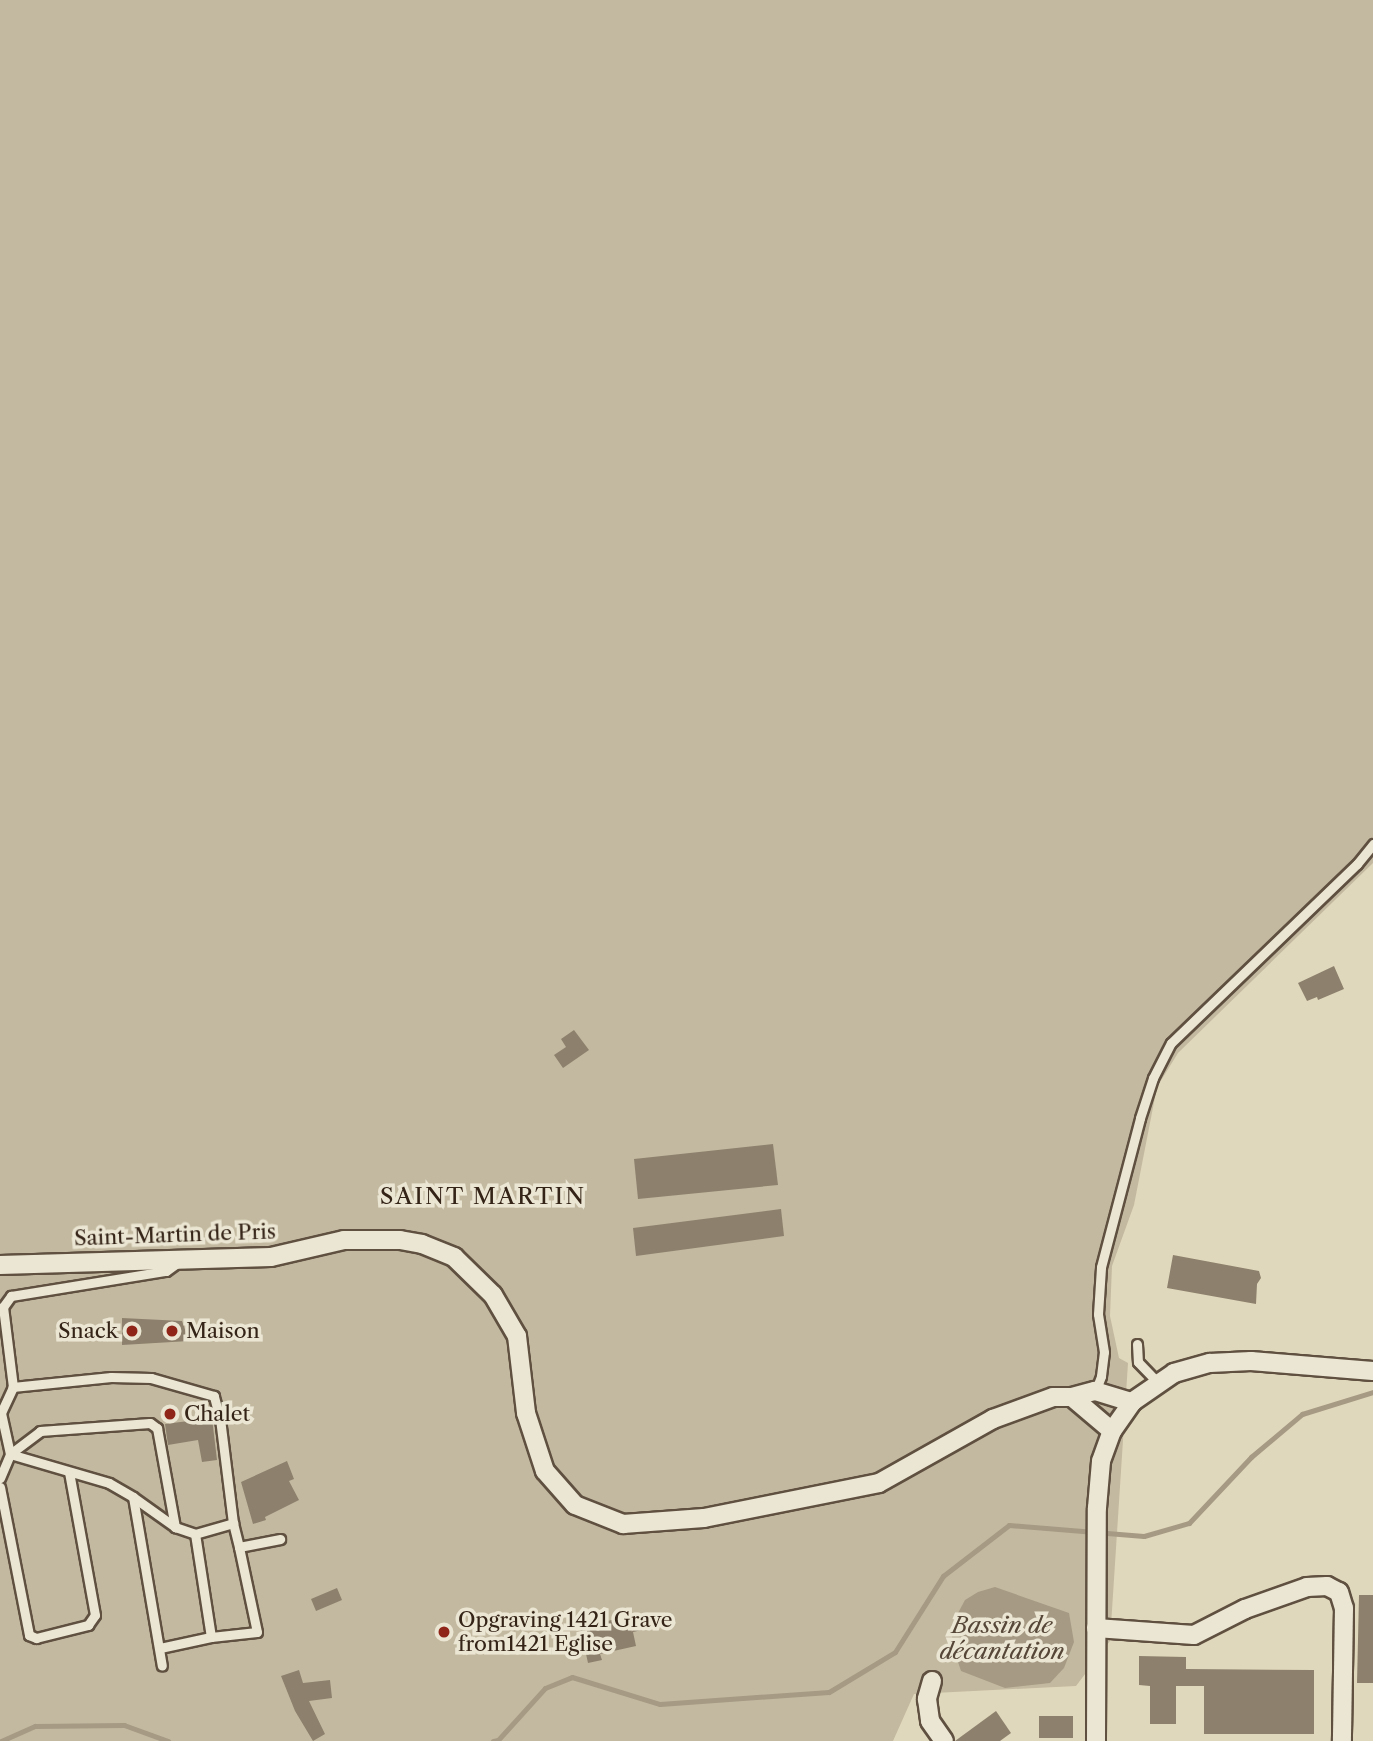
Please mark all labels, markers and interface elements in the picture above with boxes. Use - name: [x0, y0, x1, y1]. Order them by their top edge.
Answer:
- district label: SAINT MARTIN: [381, 1182, 585, 1210]
- street label: Saint-Martin de Pris: [74, 1219, 276, 1251]
- place label: Snack: [58, 1318, 118, 1344]
- place label: Maison: [186, 1318, 260, 1344]
- marker: Snack: [124, 1323, 140, 1339]
- marker: Maison: [164, 1323, 180, 1339]
- place label: Chalet: [184, 1401, 250, 1427]
- marker: Chalet: [162, 1406, 178, 1422]
- place label: Opgraving 1421 Grave from1421 Eglise: [458, 1607, 673, 1657]
- water label: Bassin de décantation: [939, 1611, 1065, 1665]
- marker: Opgraving 1421 Grave from1421 Eglise: [436, 1624, 452, 1640]

